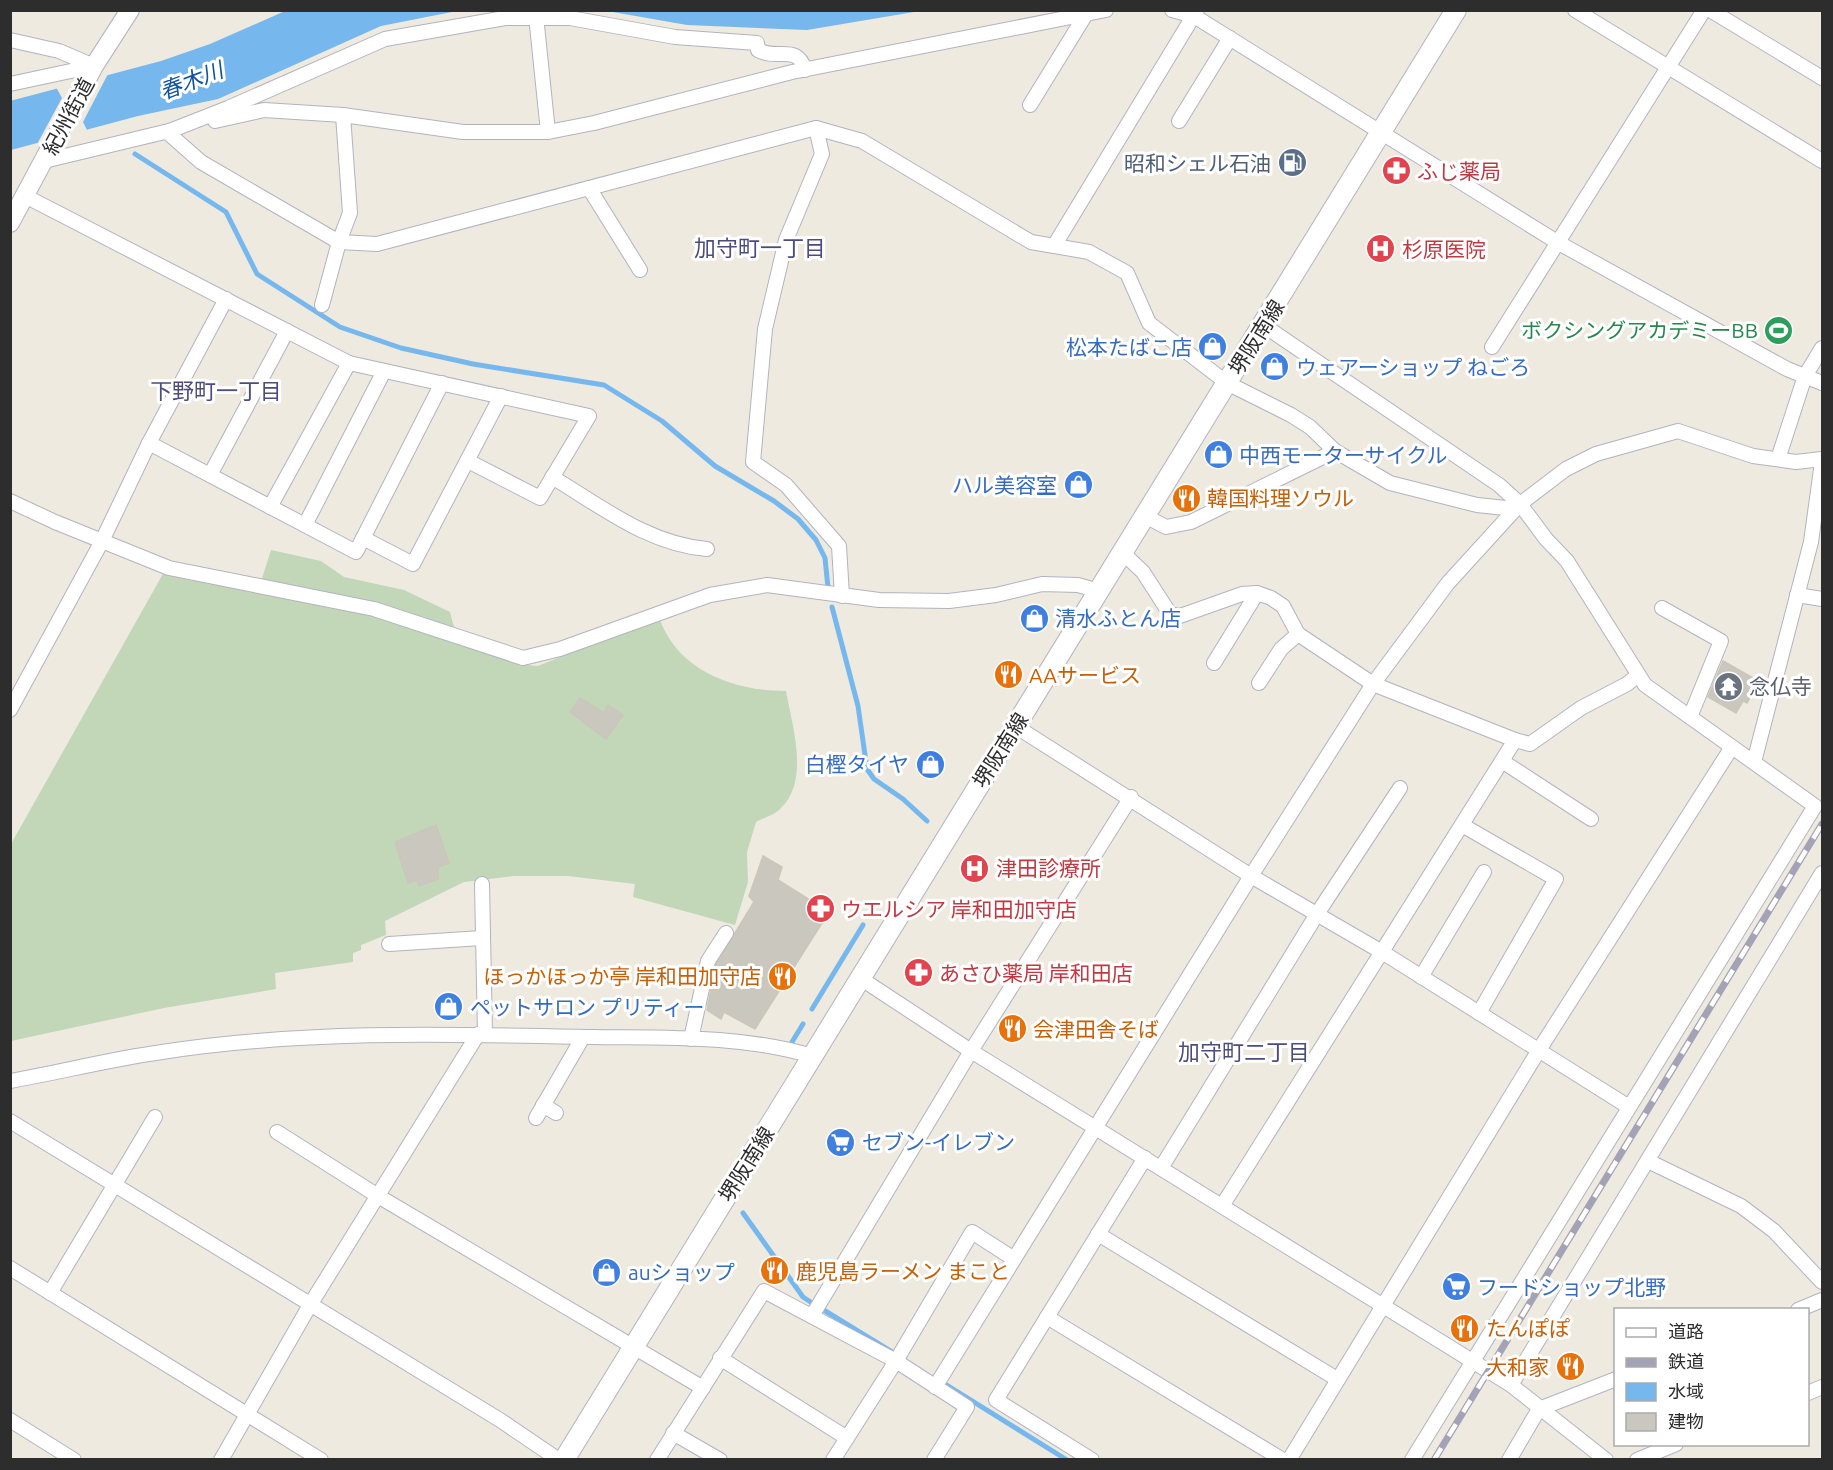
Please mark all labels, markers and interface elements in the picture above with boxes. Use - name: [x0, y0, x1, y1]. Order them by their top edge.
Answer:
- water label: 春木川: [156, 56, 228, 103]
- street label: 紀州街道: [38, 73, 98, 159]
- fuel station icon: 昭和シェル石油: [1276, 147, 1308, 179]
- place label: 昭和シェル石油: [1124, 151, 1271, 175]
- pharmacy icon: ふじ薬局: [1380, 155, 1412, 187]
- place label: ふじ薬局: [1417, 159, 1501, 183]
- hospital icon: 杉原医院: [1365, 233, 1397, 265]
- district label: 加守町一丁目: [694, 235, 826, 260]
- place label: 杉原医院: [1402, 237, 1486, 261]
- street label: 堺阪南線: [1224, 295, 1288, 379]
- sports icon: ボクシングアカデミーBB: [1763, 314, 1795, 346]
- place label: ボクシングアカデミーBB: [1521, 318, 1758, 342]
- shop icon: 松本たばこ店: [1197, 331, 1229, 363]
- place label: 松本たばこ店: [1066, 335, 1192, 359]
- shop icon: ウェアーショップ ねごろ: [1259, 351, 1291, 383]
- place label: ウェアーショップ ねごろ: [1296, 355, 1530, 379]
- district label: 下野町一丁目: [150, 378, 282, 403]
- shop icon: 中西モーターサイクル: [1202, 439, 1234, 471]
- place label: 中西モーターサイクル: [1239, 443, 1448, 467]
- shop icon: ハル美容室: [1062, 469, 1094, 501]
- place label: ハル美容室: [952, 473, 1057, 497]
- restaurant icon: 韓国料理ソウル: [1170, 482, 1202, 514]
- place label: 韓国料理ソウル: [1207, 486, 1354, 510]
- shop icon: 清水ふとん店: [1018, 602, 1050, 634]
- place label: 清水ふとん店: [1055, 606, 1181, 630]
- restaurant icon: AAサービス: [992, 659, 1024, 691]
- place label: AAサービス: [1029, 663, 1141, 687]
- temple icon: 念仏寺: [1712, 670, 1744, 702]
- place label: 念仏寺: [1749, 674, 1812, 698]
- street label: 堺阪南線: [968, 708, 1032, 792]
- shop icon: 白樫タイヤ: [914, 748, 946, 780]
- place label: 白樫タイヤ: [805, 752, 909, 776]
- hospital icon: 津田診療所: [959, 852, 991, 884]
- place label: 津田診療所: [996, 856, 1101, 880]
- pharmacy icon: ウエルシア 岸和田加守店: [804, 893, 836, 925]
- place label: ウエルシア 岸和田加守店: [841, 897, 1077, 921]
- pharmacy icon: あさひ薬局 岸和田店: [902, 957, 934, 989]
- restaurant icon: ほっかほっか亭 岸和田加守店: [766, 960, 798, 992]
- place label: あさひ薬局 岸和田店: [939, 961, 1133, 985]
- place label: ほっかほっか亭 岸和田加守店: [483, 964, 761, 988]
- shop icon: ペットサロン プリティー: [433, 991, 465, 1023]
- place label: ペットサロン プリティー: [470, 995, 705, 1019]
- restaurant icon: 会津田舎そば: [996, 1013, 1028, 1045]
- place label: 会津田舎そば: [1033, 1017, 1159, 1041]
- district label: 加守町二丁目: [1178, 1039, 1310, 1064]
- street label: 堺阪南線: [714, 1122, 778, 1206]
- supermarket icon: セブン-イレブン: [825, 1126, 857, 1158]
- place label: セブン-イレブン: [862, 1130, 1015, 1154]
- restaurant icon: 鹿児島ラーメン まこと: [759, 1255, 791, 1287]
- shop icon: auショップ: [591, 1256, 623, 1288]
- place label: 鹿児島ラーメン まこと: [796, 1259, 1010, 1283]
- place label: auショップ: [628, 1260, 735, 1284]
- supermarket icon: フードショップ北野: [1440, 1271, 1472, 1303]
- place label: フードショップ北野: [1477, 1275, 1666, 1299]
- legend: [1614, 1308, 1809, 1446]
- restaurant icon: たんぽぽ: [1449, 1312, 1481, 1344]
- place label: たんぽぽ: [1486, 1316, 1570, 1340]
- text: 道路: [1668, 1321, 1704, 1341]
- restaurant icon: 大和家: [1554, 1351, 1586, 1383]
- text: 鉄道: [1668, 1351, 1704, 1371]
- place label: 大和家: [1486, 1355, 1549, 1379]
- text: 水域: [1668, 1381, 1704, 1401]
- text: 建物: [1668, 1411, 1704, 1431]

